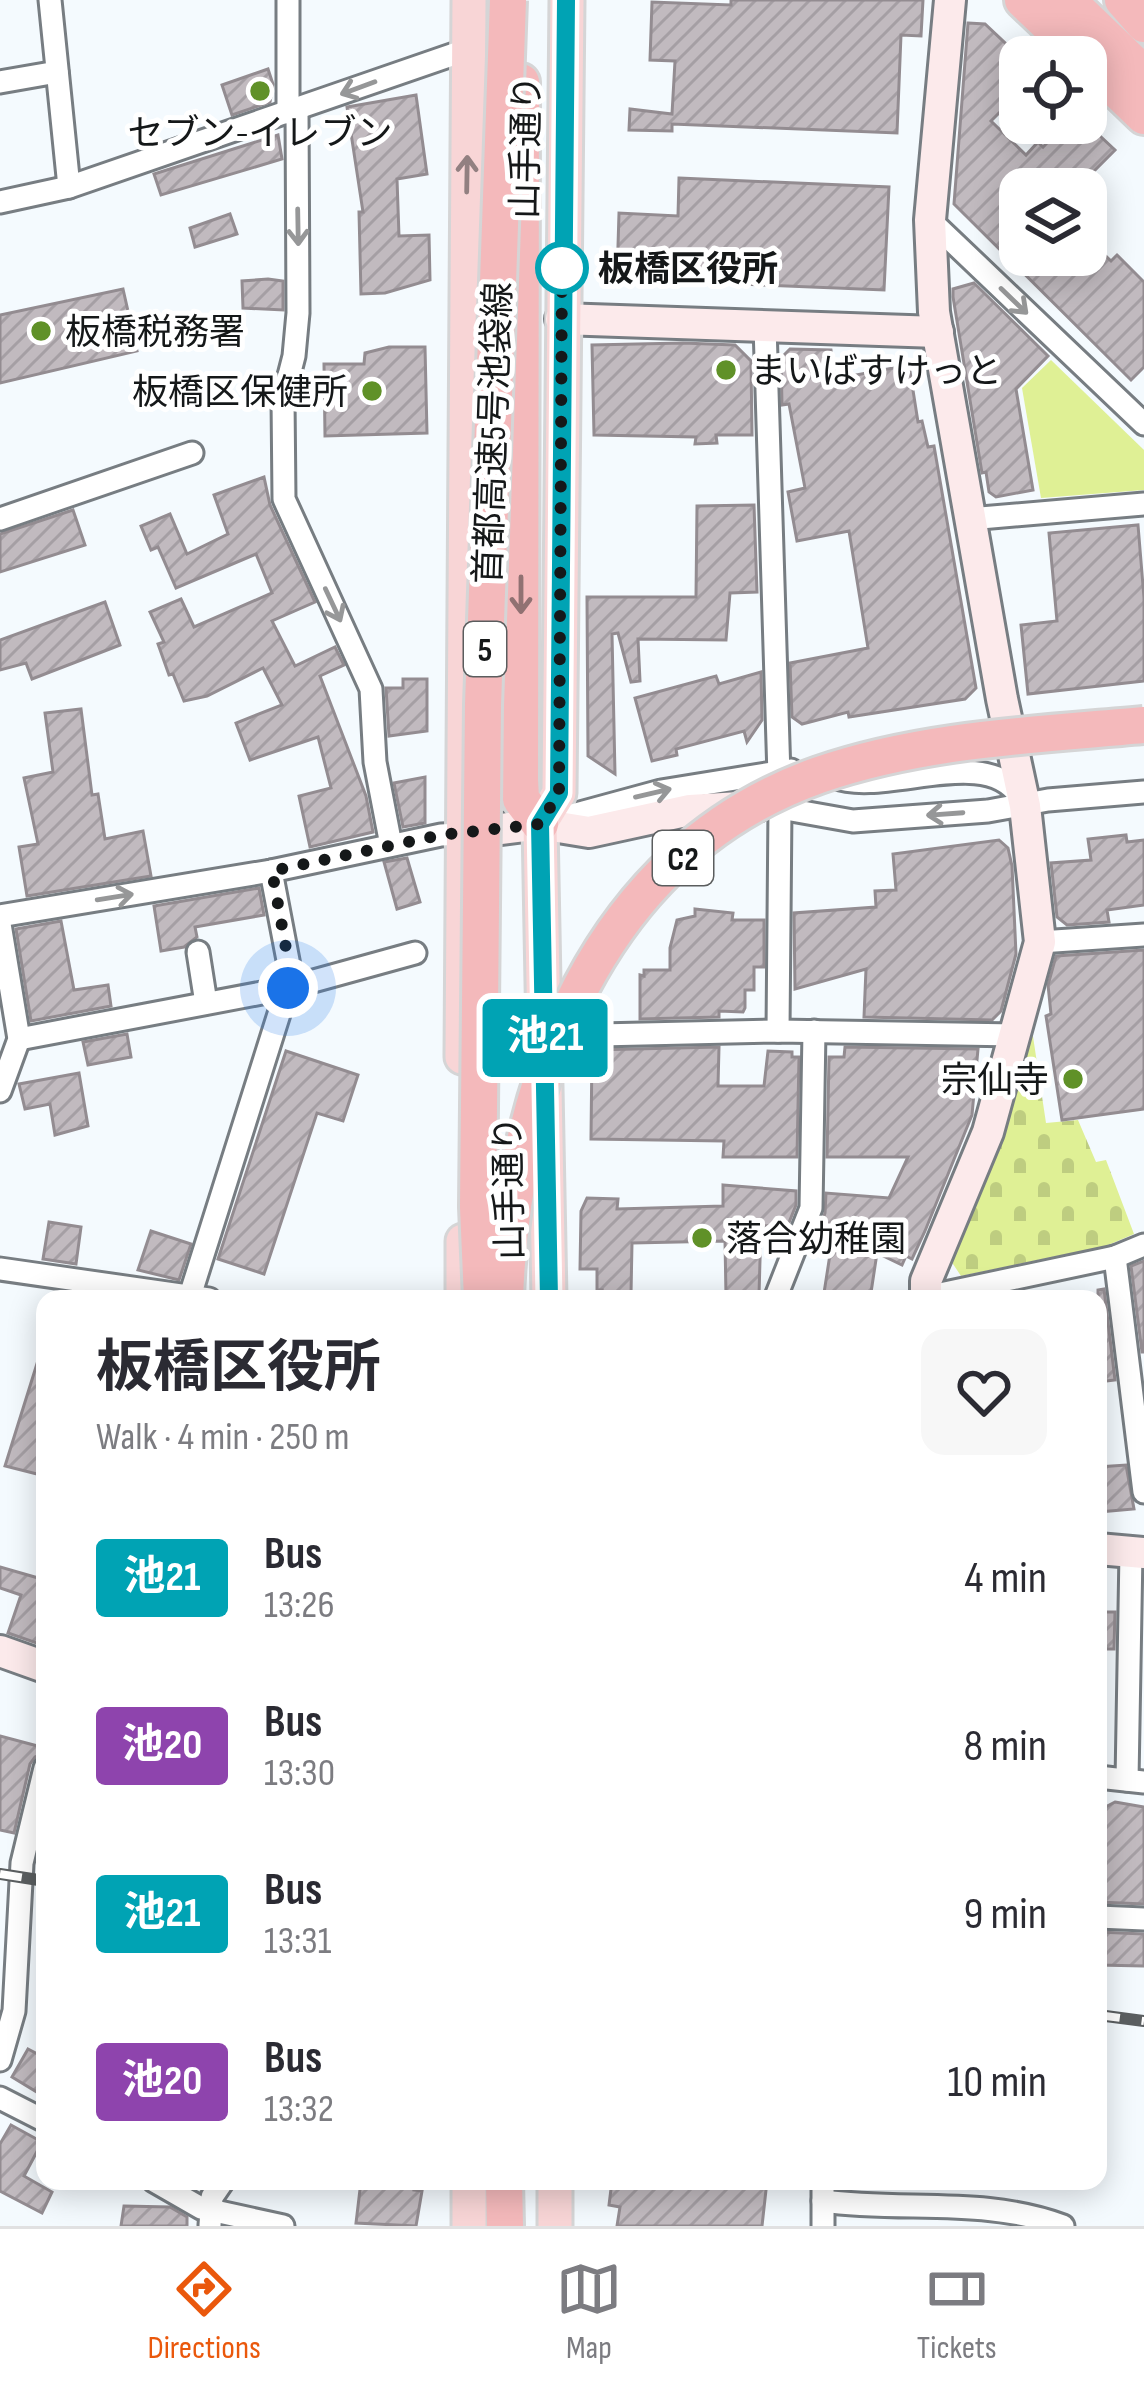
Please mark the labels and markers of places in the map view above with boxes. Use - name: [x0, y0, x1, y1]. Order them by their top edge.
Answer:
- marker: セブン-イレブン: [247, 78, 273, 104]
- place label: セブン-イレブン: [127, 113, 393, 156]
- marker: 板橋区役所: [537, 243, 587, 293]
- place label: 板橋区役所: [598, 249, 778, 292]
- place label: 板橋税務署: [65, 312, 245, 355]
- marker: 板橋税務署: [28, 318, 54, 344]
- place label: まいばすけっと: [750, 351, 1002, 394]
- marker: まいばすけっと: [713, 357, 739, 383]
- place label: 板橋区保健所: [132, 372, 348, 415]
- marker: 板橋区保健所: [359, 378, 385, 404]
- place label: 宗仙寺: [941, 1060, 1049, 1103]
- marker: 宗仙寺: [1060, 1066, 1086, 1092]
- place label: 落合幼稚園: [726, 1219, 906, 1262]
- marker: 落合幼稚園: [689, 1225, 715, 1251]

